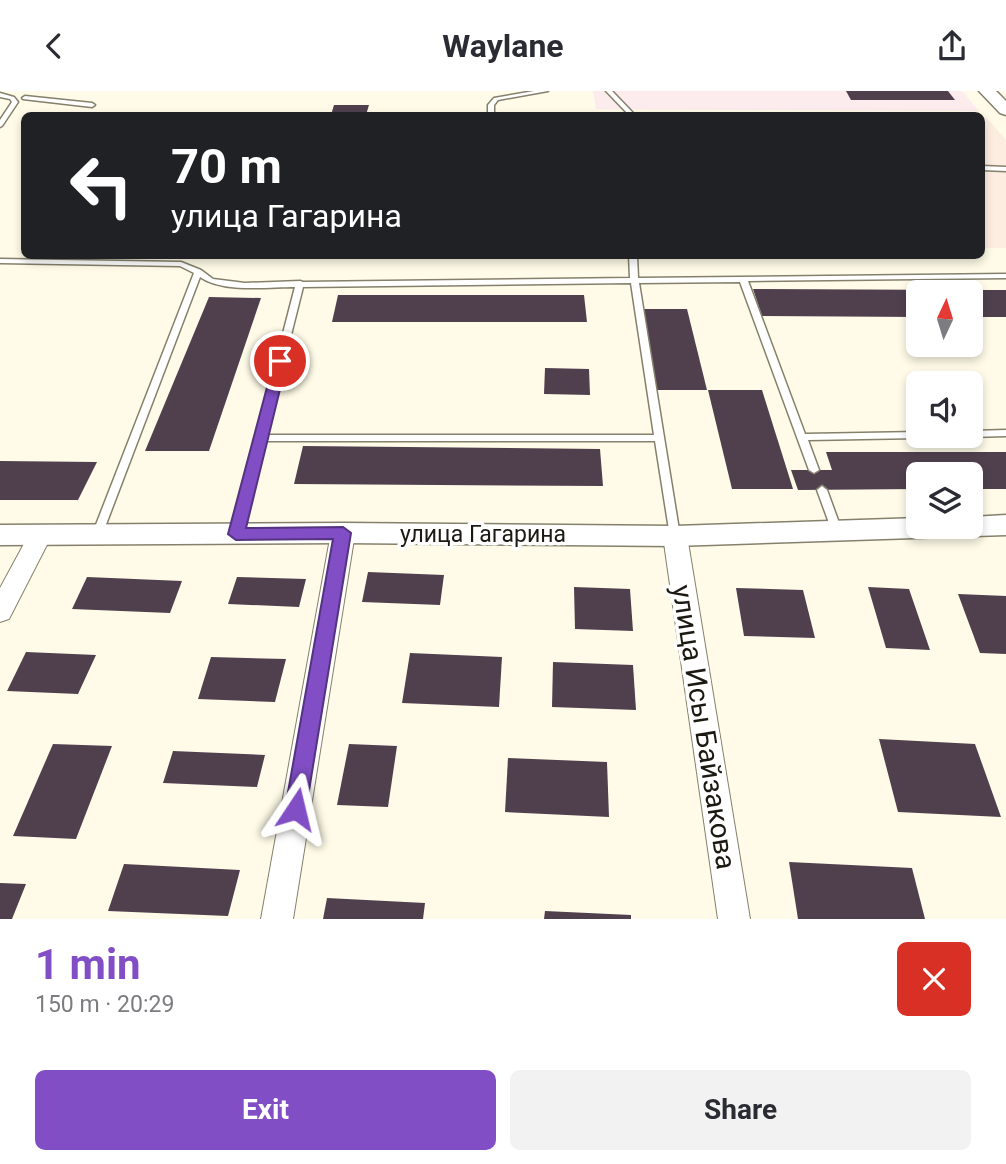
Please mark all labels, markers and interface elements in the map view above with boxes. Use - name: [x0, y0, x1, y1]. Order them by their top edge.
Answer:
- icon: back: [35, 27, 73, 65]
- text: Waylane: [442, 27, 564, 65]
- icon: share: [933, 27, 971, 65]
- text: 70 m: [171, 138, 282, 195]
- icon: left: [56, 140, 147, 231]
- text: улица Гагарина: [171, 197, 402, 235]
- north arrow: [906, 280, 984, 357]
- map controls: [906, 280, 983, 539]
- pin: [250, 331, 310, 391]
- icon: arrive: [261, 342, 299, 380]
- button: sound: [906, 371, 983, 448]
- button: layers: [906, 462, 983, 539]
- street label: улица Гагарина: [400, 521, 566, 548]
- street label: улица Исы Байзакова: [665, 582, 743, 872]
- position arrow: [259, 772, 333, 846]
- text: 1 min: [35, 940, 141, 989]
- button: close: [897, 942, 971, 1016]
- text: 150 m · 20:29: [35, 991, 174, 1018]
- button: Exit: [35, 1070, 496, 1150]
- button: Share: [510, 1070, 971, 1150]

